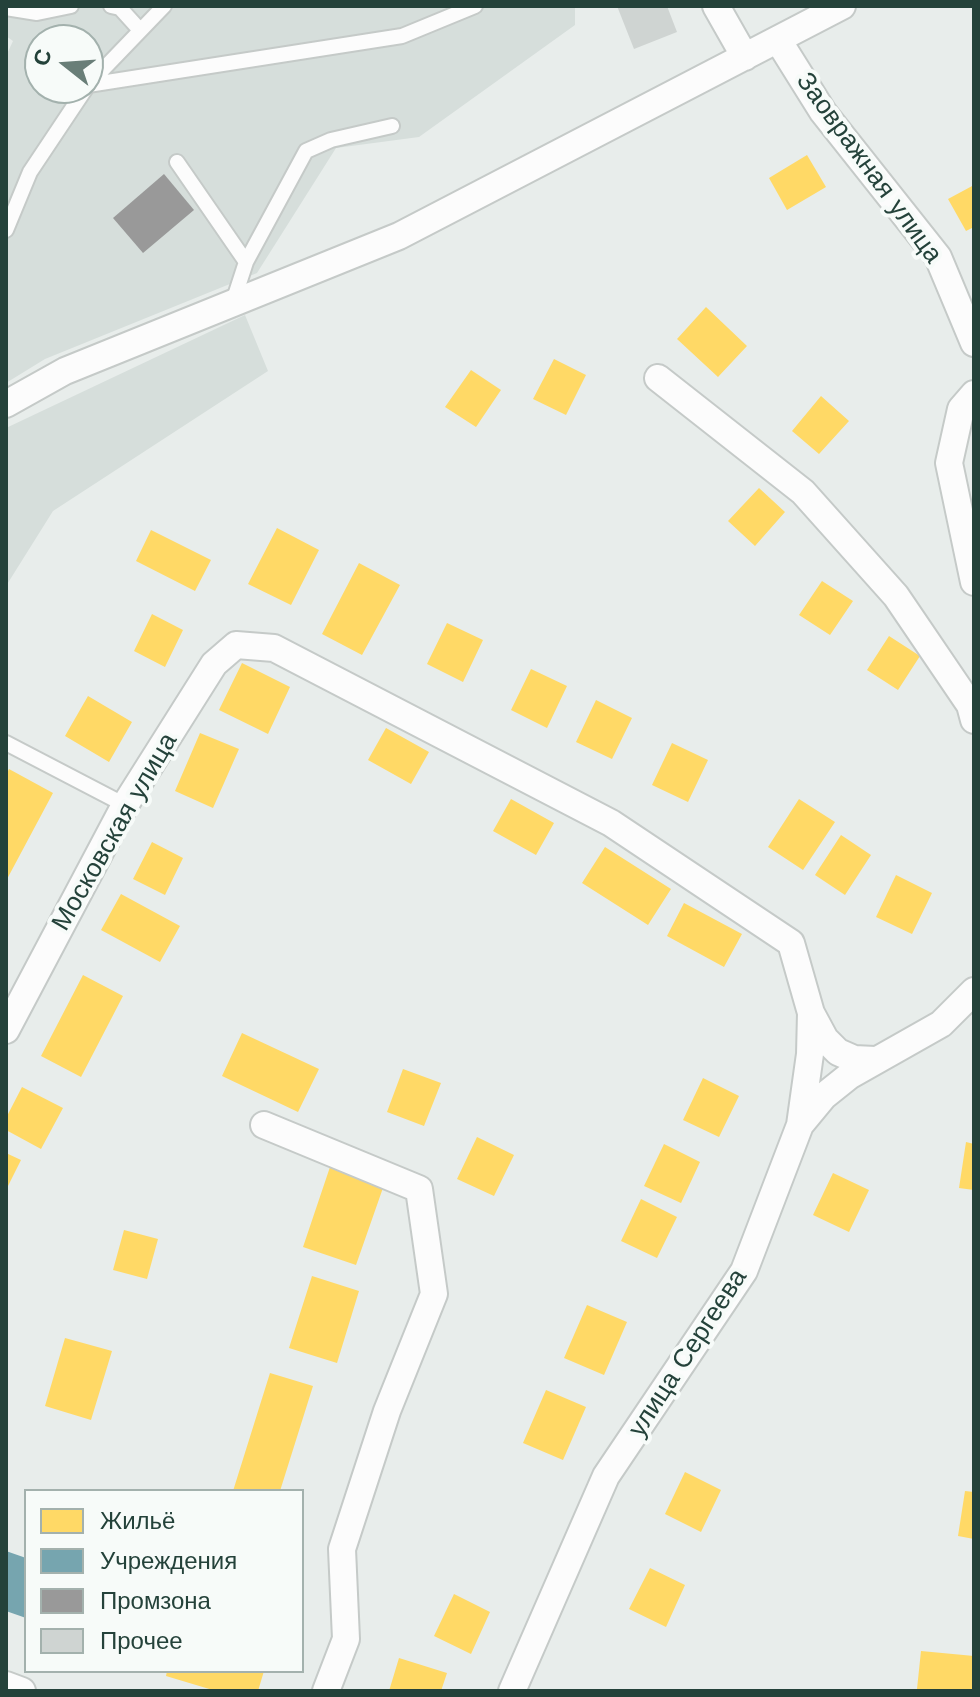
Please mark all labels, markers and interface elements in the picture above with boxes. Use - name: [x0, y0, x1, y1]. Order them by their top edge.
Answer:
- north arrow: [24, 24, 104, 104]
- text: С: [28, 46, 57, 69]
- street label: Заовражная улица: [789, 67, 949, 269]
- street label: Московская улица: [46, 728, 184, 936]
- street label: улица Сергеева: [622, 1263, 754, 1443]
- legend: [24, 1489, 304, 1673]
- text: Жильё: [100, 1507, 175, 1535]
- text: Учреждения: [100, 1547, 237, 1575]
- text: Промзона: [100, 1587, 211, 1615]
- text: Прочее: [100, 1627, 183, 1655]

